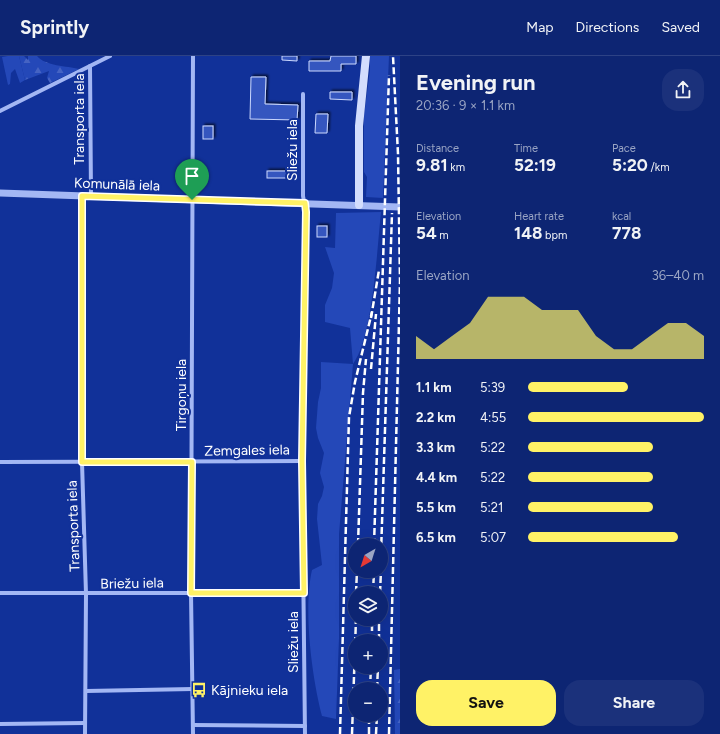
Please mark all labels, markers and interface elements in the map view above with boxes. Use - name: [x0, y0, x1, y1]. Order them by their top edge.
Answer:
- text: Sprintly: [20, 16, 89, 39]
- text: Map: [526, 19, 554, 36]
- text: Directions: [576, 19, 639, 36]
- text: Saved: [661, 19, 700, 36]
- text: Evening run: [416, 69, 536, 96]
- button: share: [662, 69, 704, 111]
- street label: Transporta iela: [71, 73, 88, 165]
- text: 20:36 · 9 × 1.1 km: [416, 98, 515, 113]
- street label: Sliežu iela: [284, 119, 301, 181]
- text: Distance: [416, 142, 459, 155]
- text: Time: [514, 142, 538, 155]
- text: Pace: [612, 142, 636, 155]
- text: 9.81: [416, 155, 448, 175]
- text: 52:19: [514, 155, 556, 175]
- text: 5:20: [612, 155, 648, 175]
- pin: [175, 159, 209, 200]
- text: km: [448, 161, 465, 174]
- text: /km: [648, 161, 670, 174]
- icon: arrive: [181, 165, 203, 187]
- street label: Komunālā iela: [74, 175, 160, 194]
- text: Elevation: [416, 210, 461, 223]
- text: Heart rate: [514, 210, 564, 223]
- text: kcal: [612, 210, 631, 223]
- text: 54: [416, 223, 437, 243]
- text: 148: [514, 223, 542, 243]
- text: 778: [612, 223, 641, 243]
- text: m: [437, 229, 449, 242]
- text: bpm: [542, 229, 567, 242]
- text: Elevation: [416, 268, 469, 283]
- text: 36–40 m: [652, 268, 704, 283]
- street label: Tirgoņu iela: [173, 359, 190, 431]
- text: 1.1 km: [416, 380, 452, 395]
- text: 5:39: [480, 380, 505, 395]
- text: 2.2 km: [416, 410, 456, 425]
- text: 4:55: [480, 410, 506, 425]
- text: 3.3 km: [416, 440, 455, 455]
- text: 5:22: [480, 440, 505, 455]
- street label: Zemgales iela: [204, 441, 290, 460]
- text: 4.4 km: [416, 470, 457, 485]
- text: 5:22: [480, 470, 505, 485]
- street label: Transporta iela: [63, 480, 84, 572]
- text: 5.5 km: [416, 500, 456, 515]
- text: 5:21: [480, 500, 503, 515]
- text: 6.5 km: [416, 530, 456, 545]
- text: 5:07: [480, 530, 506, 545]
- north arrow: [348, 538, 388, 578]
- map controls: [348, 538, 388, 722]
- street label: Briežu iela: [100, 574, 164, 593]
- button: layers: [348, 586, 388, 626]
- street label: Sliežu iela: [285, 611, 302, 673]
- button: +: [348, 634, 388, 674]
- button: Save: [416, 680, 556, 726]
- button: Share: [564, 680, 704, 726]
- bus stop icon: Kājnieku iela: [190, 681, 208, 699]
- place label: Kājnieku iela: [211, 682, 288, 699]
- button: −: [348, 682, 388, 722]

